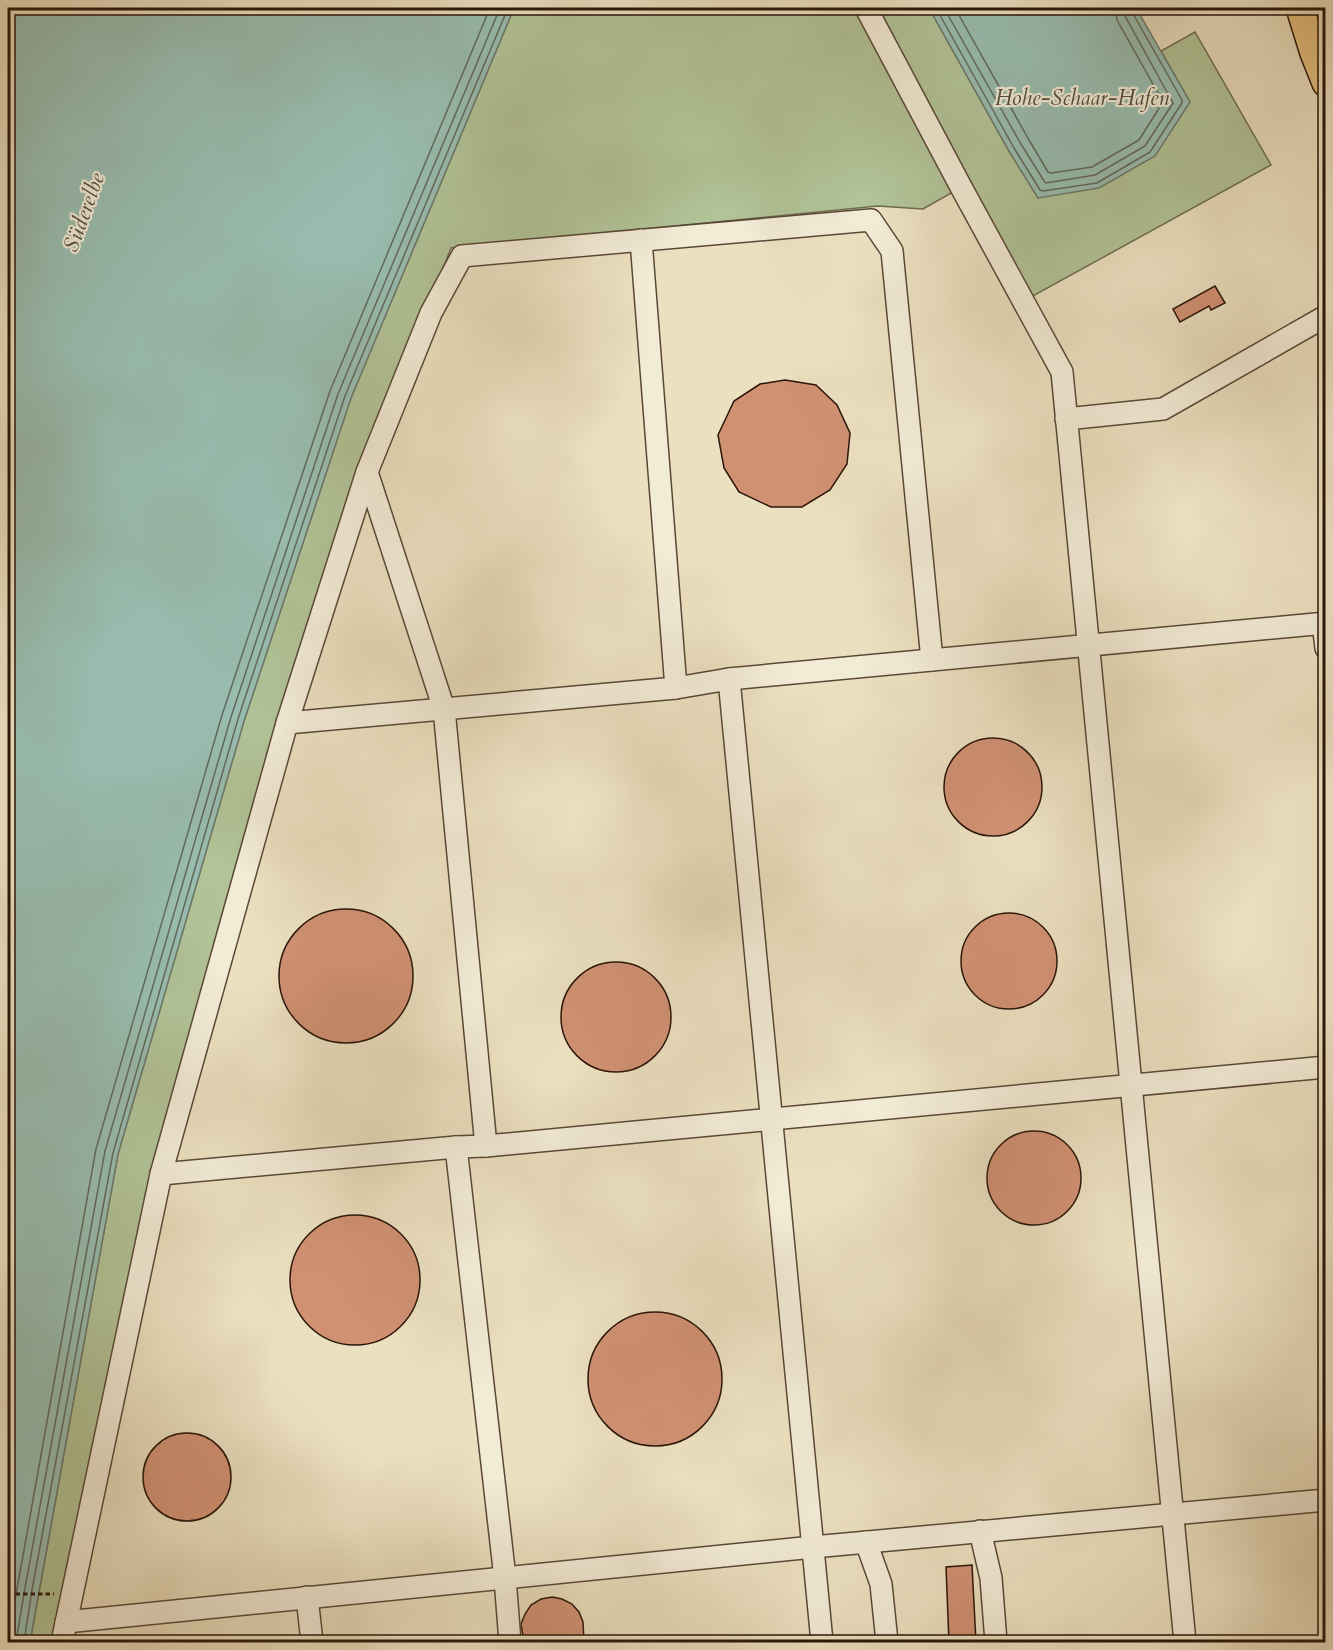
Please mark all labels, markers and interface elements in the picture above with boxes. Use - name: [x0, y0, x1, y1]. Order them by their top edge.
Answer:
- water label: Hohe-Schaar-Hafen: [995, 83, 1170, 113]
- water label: Süderelbe: [56, 168, 112, 256]

